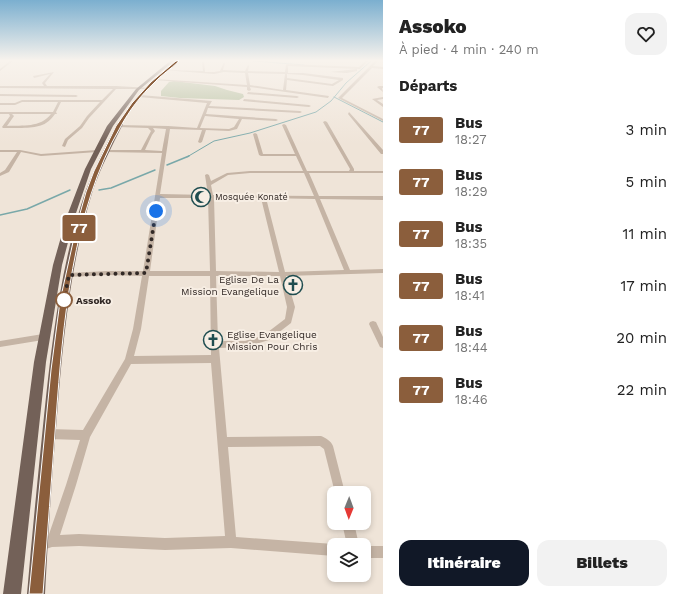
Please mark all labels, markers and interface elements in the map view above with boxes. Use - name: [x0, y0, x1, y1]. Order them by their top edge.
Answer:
- button: heart: [625, 13, 667, 55]
- text: Assoko: [399, 15, 467, 38]
- text: À pied · 4 min · 240 m: [399, 42, 539, 57]
- text: Départs: [399, 77, 457, 95]
- text: Bus: [455, 114, 483, 132]
- text: 3 min: [626, 121, 667, 139]
- text: 77: [412, 122, 430, 138]
- text: 18:27: [455, 132, 487, 147]
- text: Bus: [455, 166, 483, 184]
- text: 5 min: [626, 173, 667, 191]
- text: 77: [412, 174, 430, 190]
- text: 18:29: [455, 184, 488, 199]
- mosque icon: Mosquée Konaté: [190, 186, 212, 208]
- place label: Mosquée Konaté: [215, 192, 288, 202]
- your location: [146, 201, 166, 221]
- line badge: 77: [61, 215, 97, 241]
- text: Bus: [455, 218, 483, 236]
- text: 77: [70, 220, 88, 236]
- text: 11 min: [623, 225, 667, 243]
- text: 77: [412, 226, 430, 242]
- text: 18:35: [455, 236, 487, 251]
- text: Bus: [455, 270, 483, 288]
- place label: Eglise De La Mission Evangelique: [181, 274, 279, 297]
- church icon: Eglise De La Mission Evangelique: [282, 274, 304, 296]
- text: 17 min: [620, 277, 667, 295]
- text: 77: [412, 278, 430, 294]
- text: 18:41: [455, 288, 485, 303]
- marker: Assoko: [55, 291, 73, 309]
- place label: Assoko: [76, 295, 111, 306]
- text: Bus: [455, 322, 483, 340]
- church icon: Eglise Evangelique Mission Pour Chris: [202, 329, 224, 351]
- place label: Eglise Evangelique Mission Pour Chris: [227, 329, 318, 352]
- text: 20 min: [616, 329, 667, 347]
- text: 77: [412, 330, 430, 346]
- text: 18:44: [455, 340, 488, 355]
- text: Bus: [455, 374, 483, 392]
- text: 22 min: [617, 381, 667, 399]
- text: 77: [412, 382, 430, 398]
- text: 18:46: [455, 392, 488, 407]
- north arrow: [327, 486, 371, 530]
- map controls: [327, 486, 371, 582]
- button: layers: [327, 538, 371, 582]
- button: Itinéraire: [399, 540, 529, 586]
- button: Billets: [537, 540, 667, 586]

